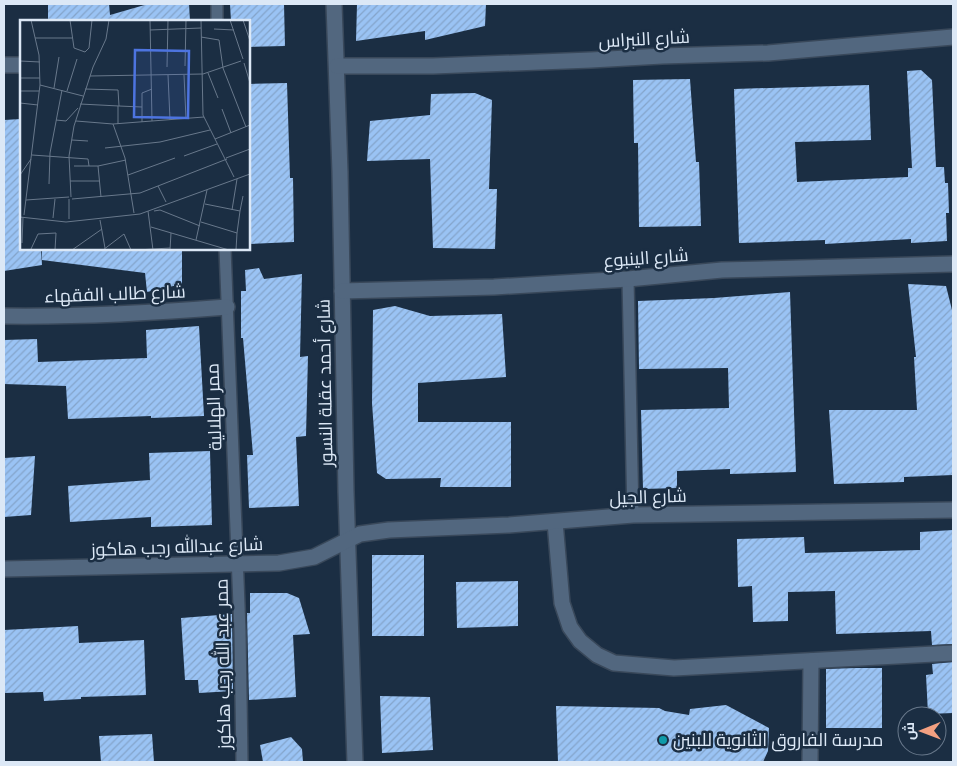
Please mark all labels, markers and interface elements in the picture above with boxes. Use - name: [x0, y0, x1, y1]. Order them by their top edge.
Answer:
- inset map: [20, 20, 250, 250]
- street label: شارع النبراس: [598, 27, 690, 54]
- street label: شارع الينبوع: [603, 245, 689, 274]
- street label: شارع طالب الفقهاء: [44, 282, 186, 309]
- street label: شارع أحمد عقلة النسور: [313, 299, 339, 468]
- street label: ممر الهلالية: [202, 363, 229, 451]
- street label: شارع الجيل: [609, 486, 687, 511]
- street label: شارع عبدالله رجب هاكوز: [89, 532, 264, 563]
- street label: ممر عبد الله رجب هاكوز: [210, 578, 238, 751]
- north arrow: [897, 706, 947, 756]
- text: ش: [901, 722, 919, 740]
- place label: مدرسة الفاروق الثانوية للبنين: [673, 730, 883, 753]
- marker: مدرسة الفاروق الثانوية للبنين: [657, 734, 669, 746]

